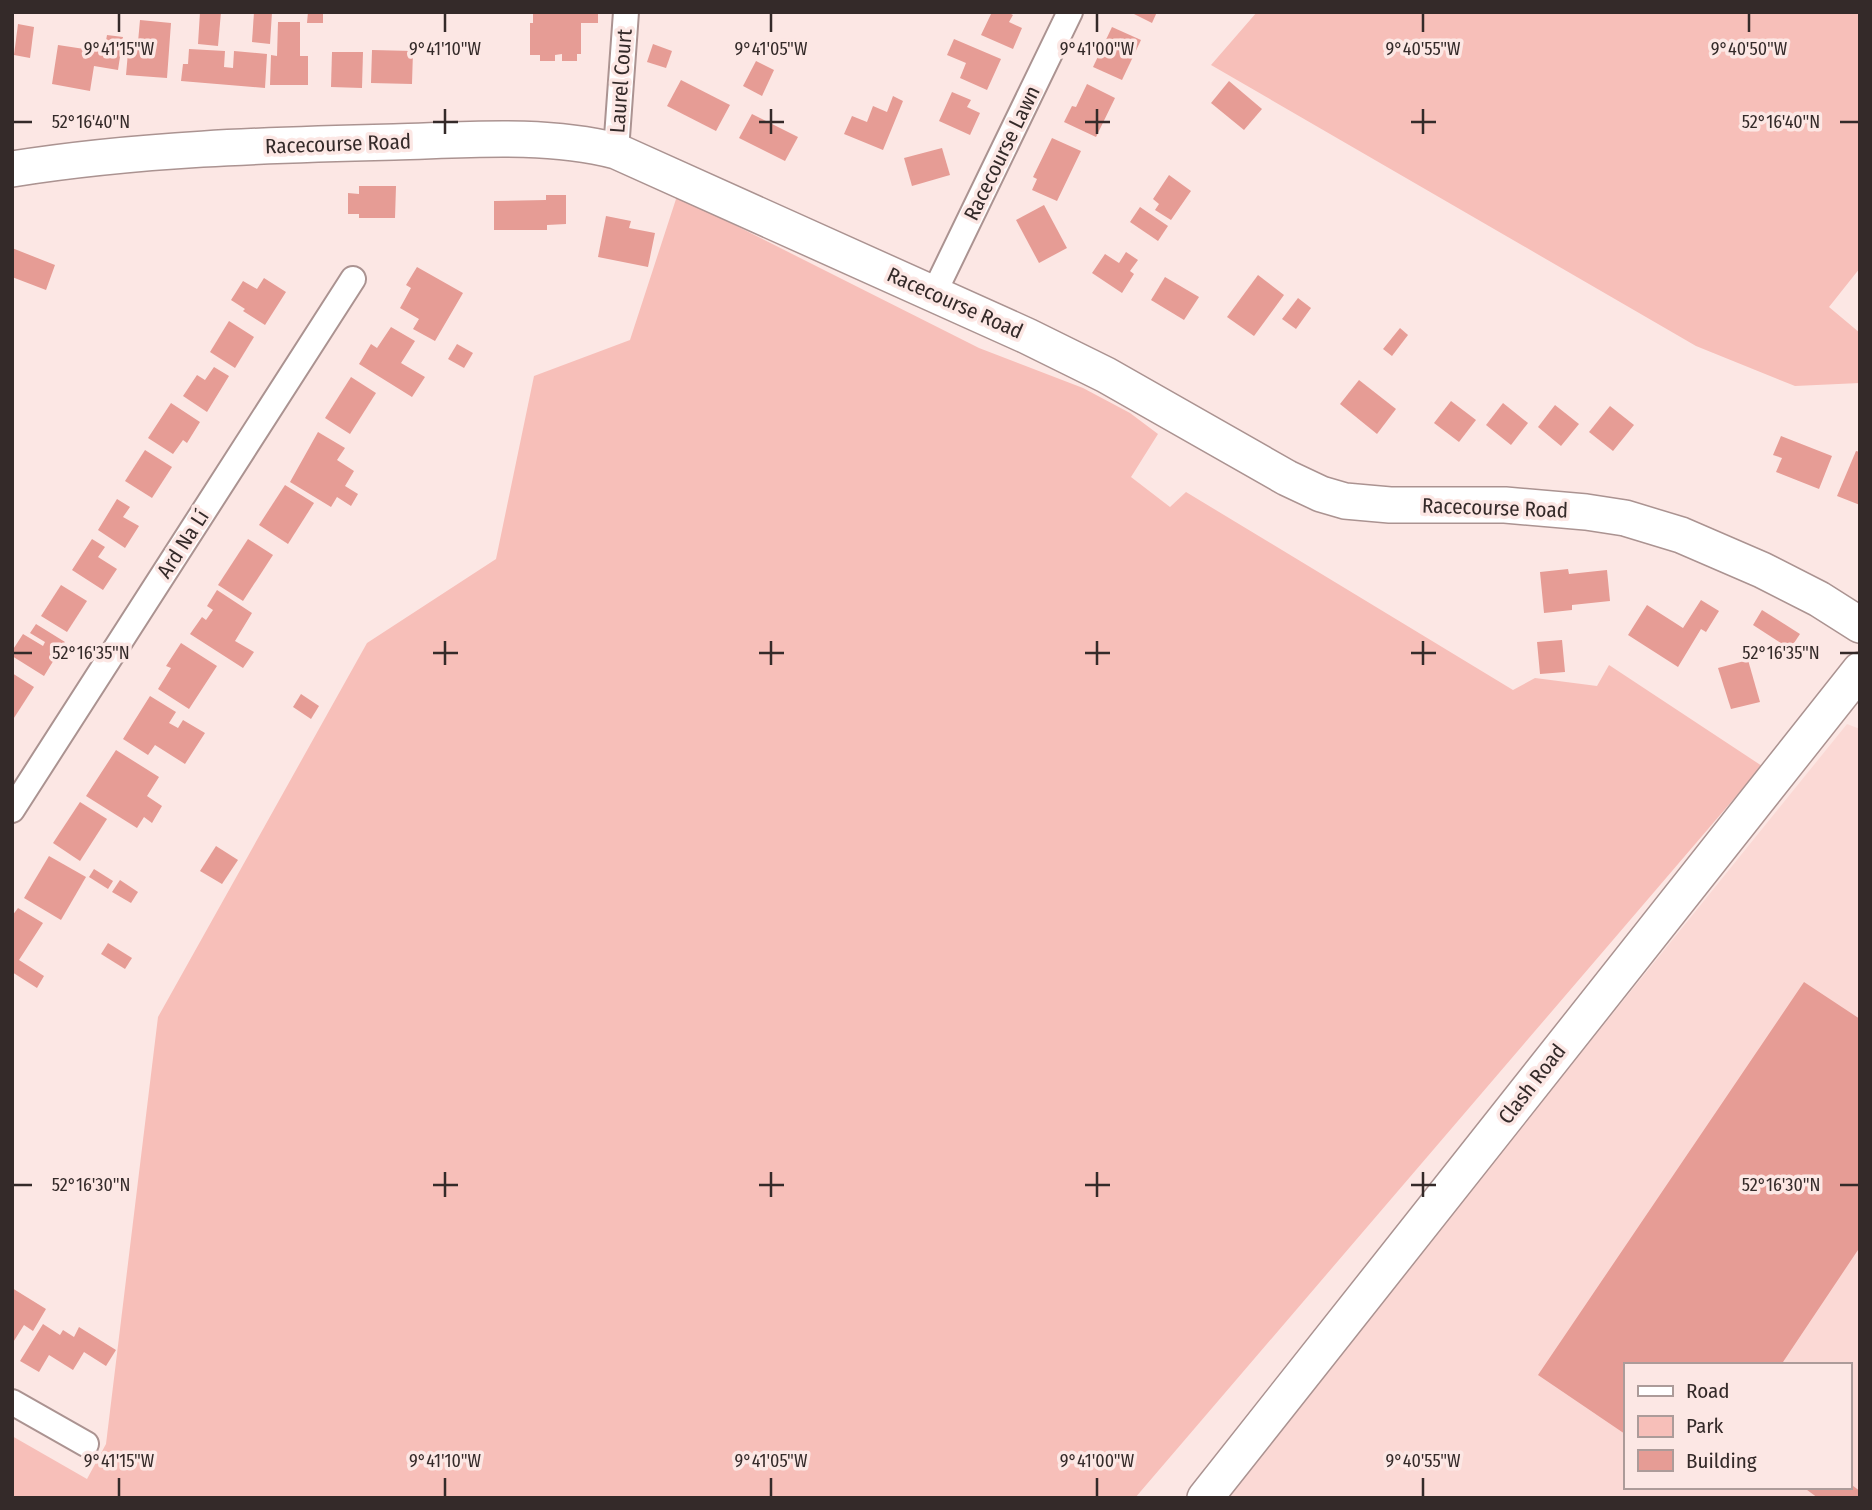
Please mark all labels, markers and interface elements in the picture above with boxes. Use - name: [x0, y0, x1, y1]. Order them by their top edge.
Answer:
- street label: Laurel Court: [604, 28, 638, 134]
- text: 9°41'15"W: [84, 38, 155, 60]
- text: 9°41'10"W: [409, 38, 482, 60]
- text: 9°41'05"W: [735, 38, 808, 60]
- text: 9°41'00"W: [1060, 38, 1135, 60]
- text: 9°40'55"W: [1386, 38, 1461, 60]
- text: 9°40'50"W: [1711, 38, 1788, 60]
- street label: Racecourse Lawn: [958, 81, 1046, 225]
- text: 52°16'40"N: [52, 111, 130, 133]
- text: 52°16'40"N: [1742, 111, 1820, 133]
- street label: Racecourse Road: [265, 128, 411, 160]
- street label: Racecourse Road: [883, 261, 1027, 345]
- street label: Racecourse Road: [1422, 492, 1568, 524]
- street label: Ard Na Lí: [151, 505, 215, 583]
- text: 52°16'35"N: [52, 642, 130, 664]
- text: 52°16'35"N: [1742, 642, 1820, 664]
- street label: Clash Road: [1493, 1039, 1571, 1129]
- text: 52°16'30"N: [52, 1174, 130, 1196]
- text: 52°16'30"N: [1742, 1174, 1820, 1196]
- legend: [1624, 1363, 1851, 1489]
- text: Road: [1686, 1378, 1730, 1404]
- text: Park: [1686, 1413, 1724, 1439]
- text: Building: [1686, 1448, 1757, 1474]
- text: 9°41'15"W: [84, 1450, 155, 1472]
- text: 9°41'10"W: [409, 1450, 482, 1472]
- text: 9°41'05"W: [735, 1450, 808, 1472]
- text: 9°41'00"W: [1060, 1450, 1135, 1472]
- text: 9°40'55"W: [1386, 1450, 1461, 1472]

